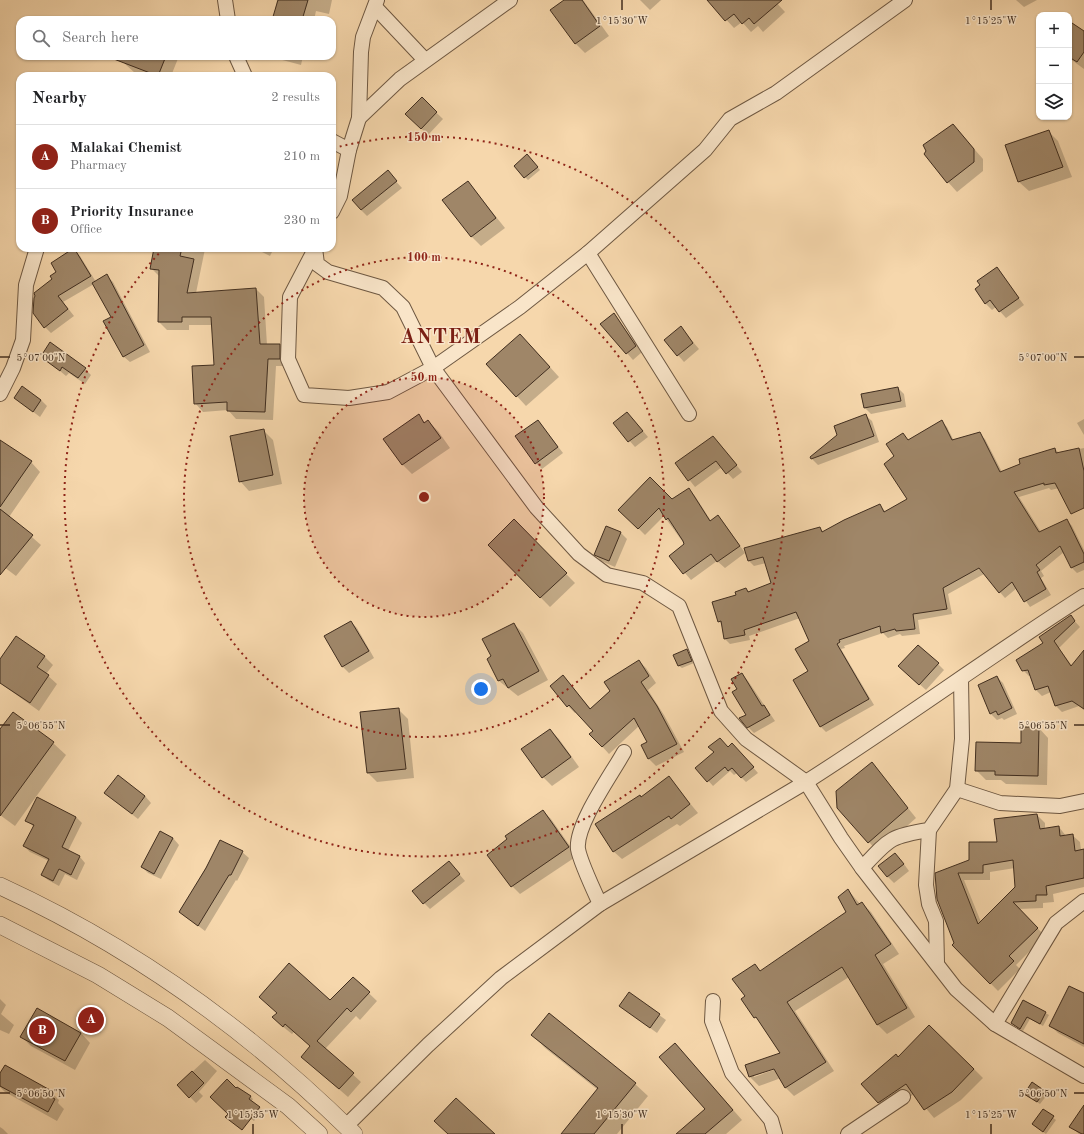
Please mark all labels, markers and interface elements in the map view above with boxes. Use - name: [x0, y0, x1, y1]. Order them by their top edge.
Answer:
- map controls: [1036, 12, 1072, 120]
- button: +: [1036, 12, 1072, 48]
- search box: [16, 16, 336, 60]
- text: 1°15'30"W: [596, 16, 648, 26]
- text: 1°15'25"W: [965, 16, 1017, 26]
- icon: search: [30, 27, 52, 49]
- text: Search here: [62, 31, 139, 46]
- button: −: [1036, 48, 1072, 84]
- button: layers: [1036, 84, 1072, 120]
- text: Nearby: [32, 90, 87, 107]
- text: 2 results: [271, 91, 320, 104]
- text: 150 m: [407, 131, 441, 144]
- text: Malakai Chemist: [70, 141, 182, 156]
- text: A: [40, 150, 50, 163]
- text: 210 m: [283, 150, 320, 163]
- text: Pharmacy: [70, 159, 127, 172]
- text: Priority Insurance: [70, 205, 194, 220]
- text: B: [40, 214, 50, 227]
- text: 230 m: [283, 214, 320, 227]
- text: Office: [70, 223, 102, 236]
- text: 100 m: [407, 252, 441, 264]
- district label: ANTEM: [400, 328, 482, 348]
- text: 5°07'00"N: [17, 353, 66, 363]
- text: 5°07'00"N: [1019, 353, 1068, 363]
- text: 50 m: [411, 371, 438, 384]
- centre of rings: [417, 490, 431, 504]
- your location: [471, 679, 491, 699]
- text: 5°06'55"N: [17, 721, 66, 731]
- text: 5°06'55"N: [1019, 721, 1068, 731]
- pin: A: [78, 1005, 104, 1035]
- pin: B: [29, 1016, 55, 1046]
- text: 5°06'50"N: [17, 1089, 66, 1099]
- text: 5°06'50"N: [1019, 1089, 1068, 1099]
- text: 1°15'35"W: [227, 1110, 279, 1120]
- text: 1°15'30"W: [596, 1110, 648, 1120]
- text: 1°15'25"W: [965, 1110, 1017, 1120]

